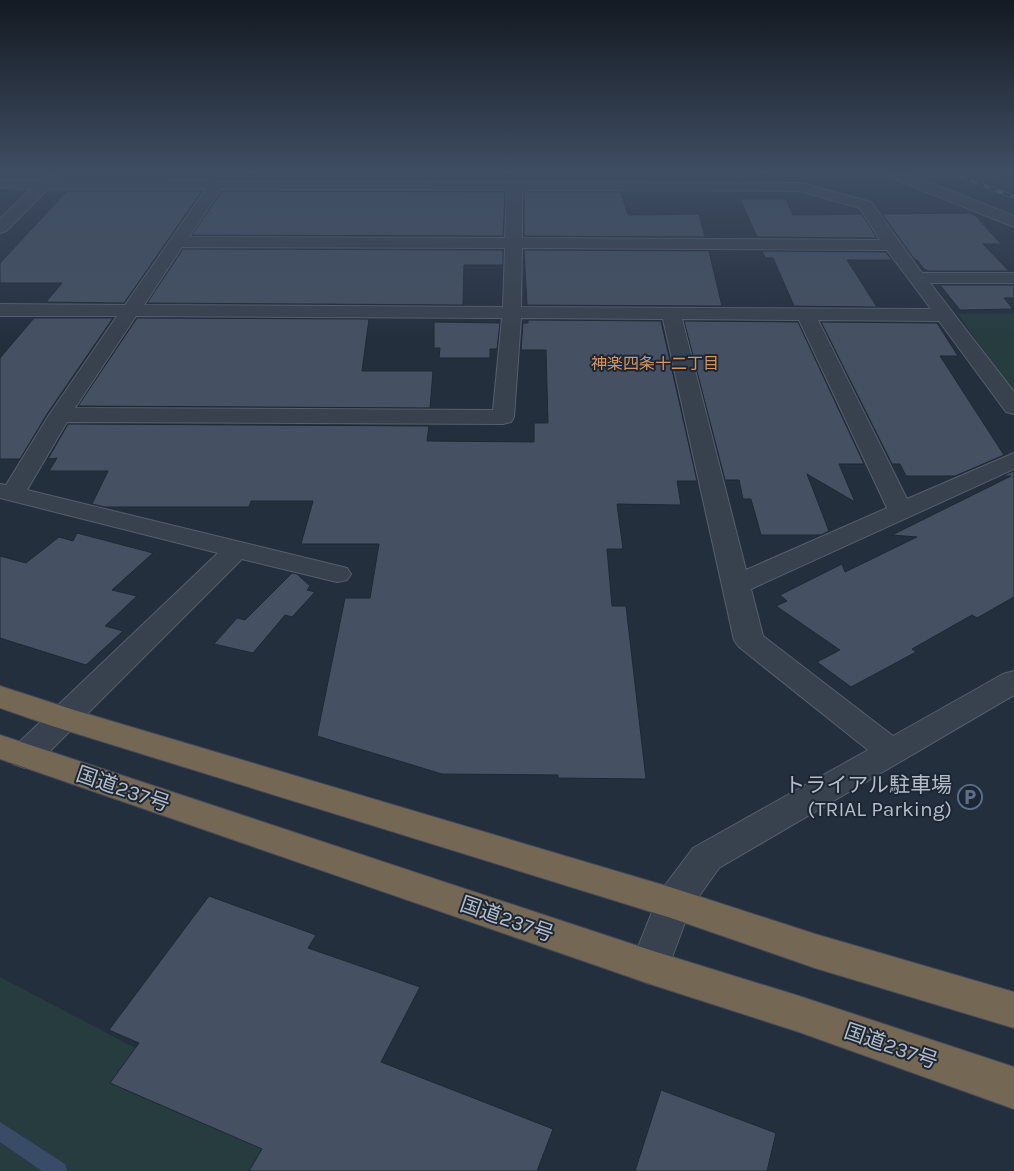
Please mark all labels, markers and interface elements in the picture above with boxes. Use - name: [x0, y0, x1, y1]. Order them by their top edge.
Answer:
- district label: 神楽四条十二丁目: [591, 354, 719, 373]
- street label: 国道237号: [73, 762, 173, 816]
- place label: トライアル駐車場 (TRIAL Parking): [784, 773, 952, 821]
- parking icon: トライアル駐車場 (TRIAL Parking): [957, 784, 983, 810]
- street label: 国道237号: [457, 892, 557, 946]
- street label: 国道237号: [841, 1019, 941, 1073]

